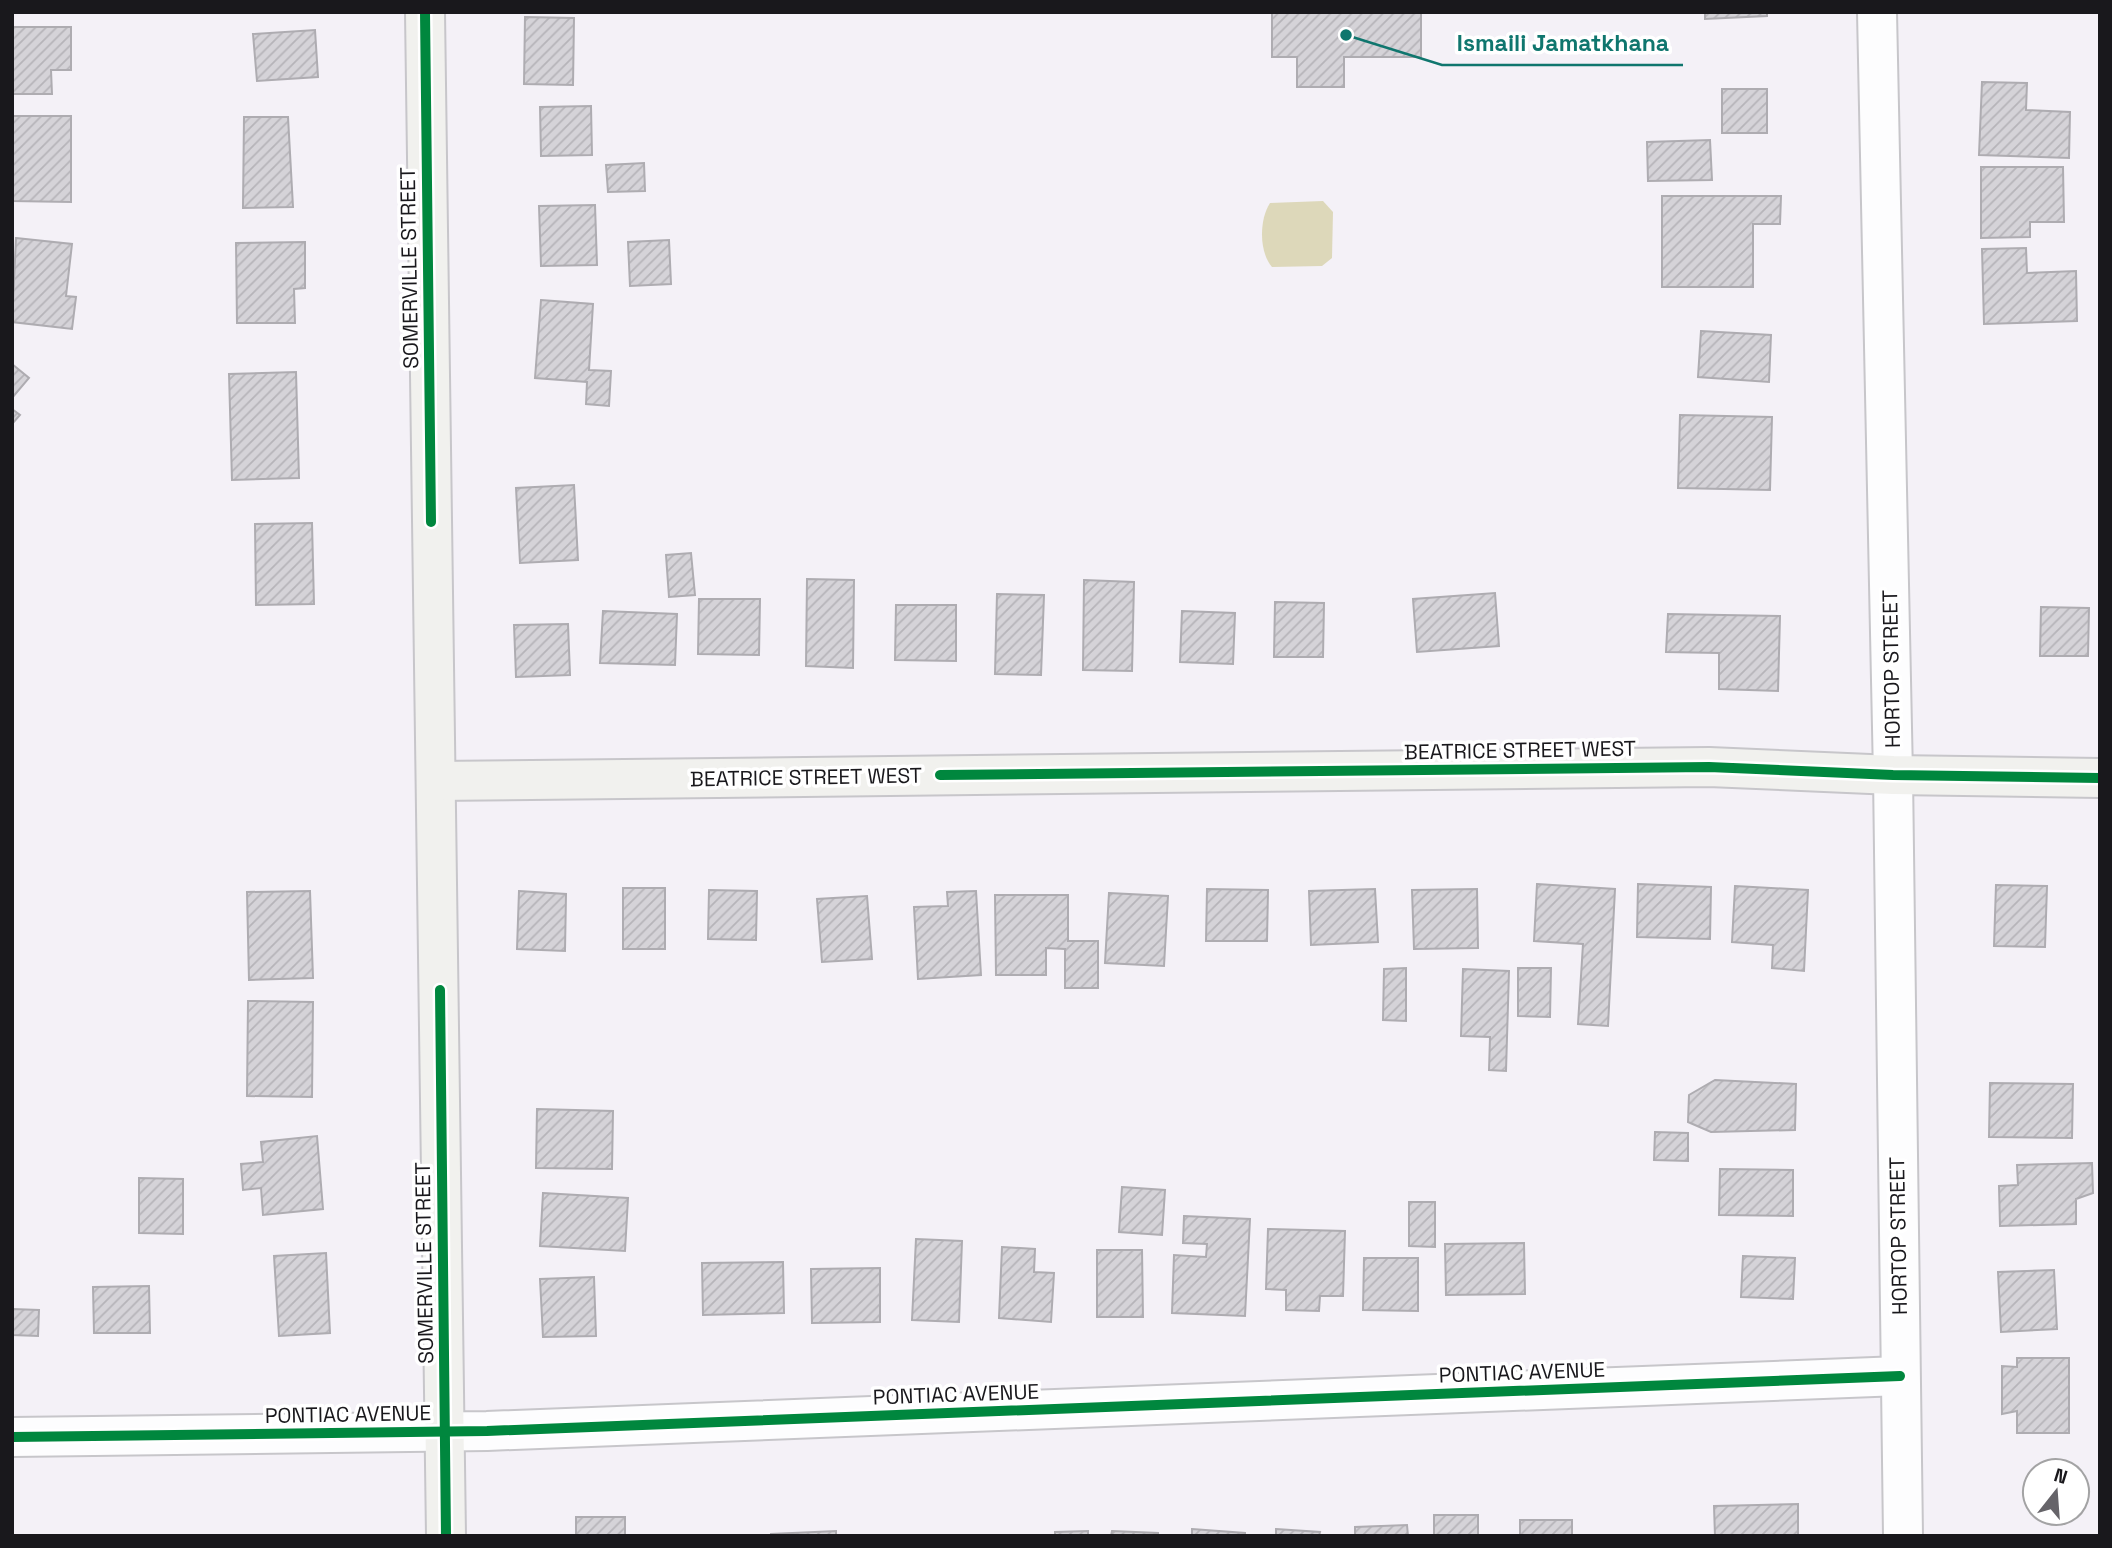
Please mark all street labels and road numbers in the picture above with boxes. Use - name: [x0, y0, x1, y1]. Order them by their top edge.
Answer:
- street label: SOMERVILLE STREET: [394, 167, 424, 369]
- street label: HORTOP STREET: [1876, 590, 1906, 748]
- street label: BEATRICE STREET WEST: [1404, 734, 1636, 766]
- street label: BEATRICE STREET WEST: [690, 761, 922, 793]
- street label: HORTOP STREET: [1883, 1157, 1913, 1315]
- street label: SOMERVILLE STREET: [409, 1162, 439, 1364]
- street label: PONTIAC AVENUE: [1438, 1356, 1606, 1388]
- street label: PONTIAC AVENUE: [872, 1378, 1040, 1410]
- street label: PONTIAC AVENUE: [265, 1399, 431, 1429]

